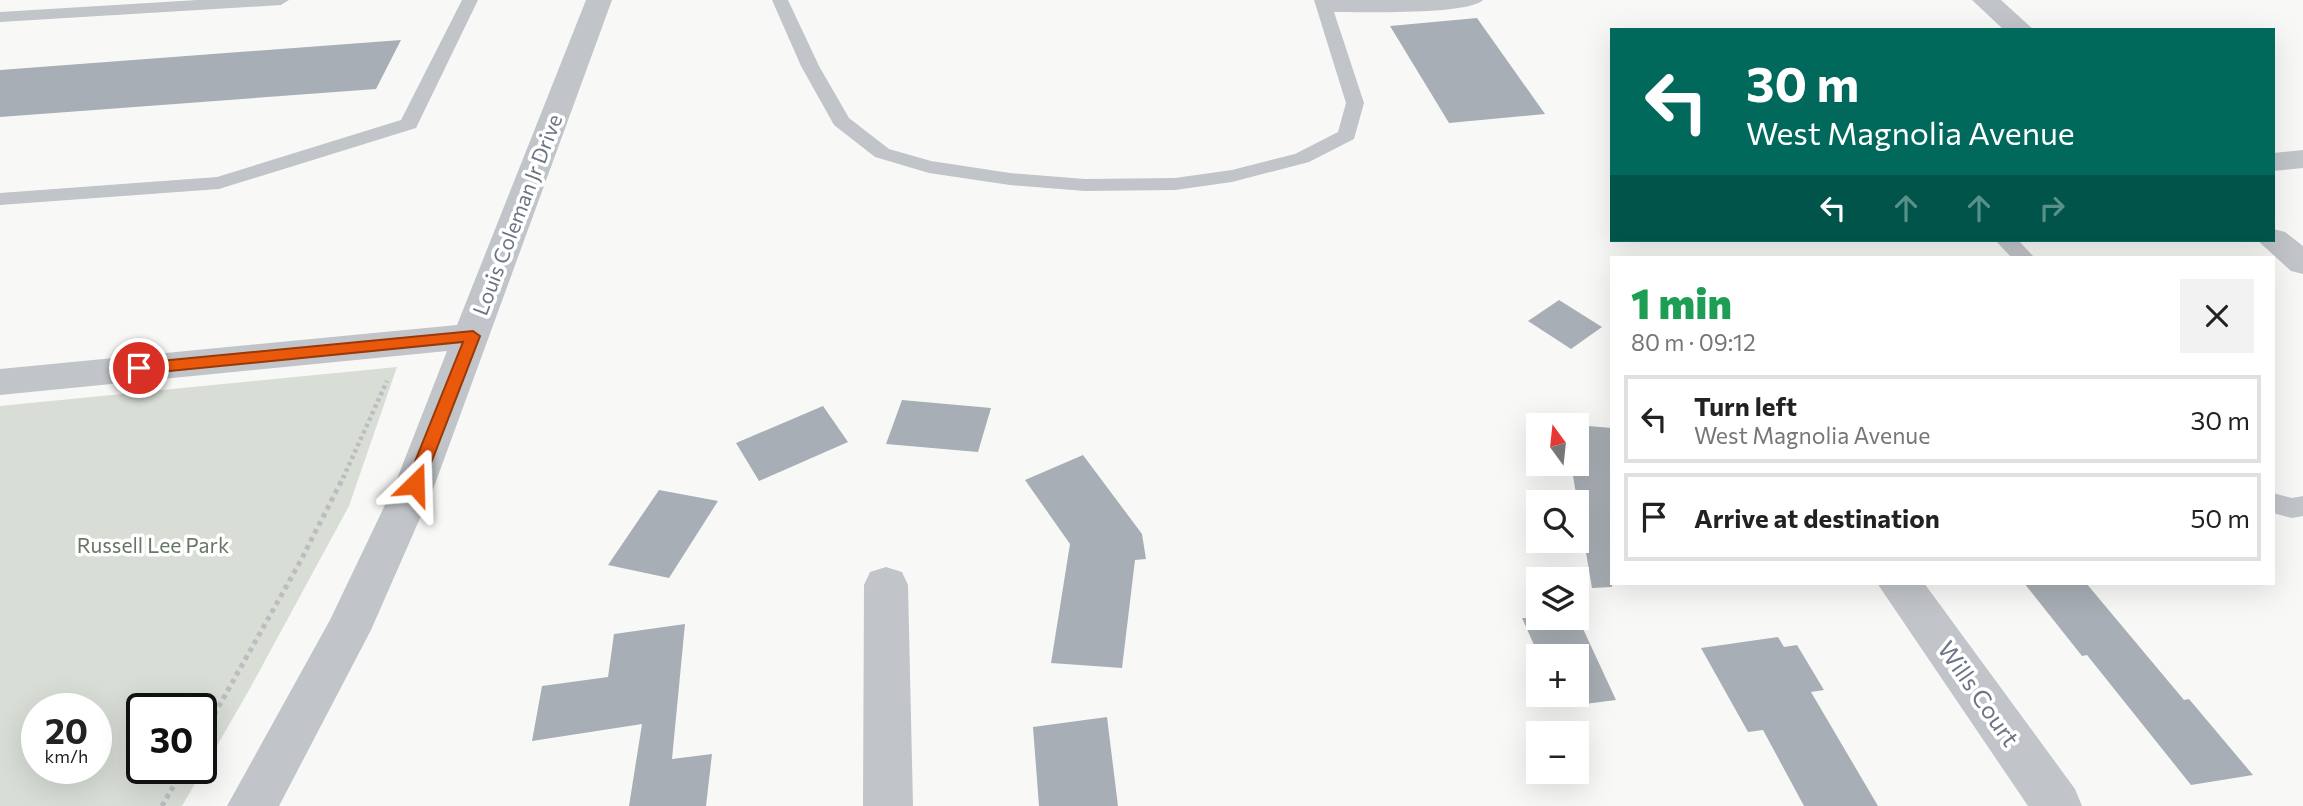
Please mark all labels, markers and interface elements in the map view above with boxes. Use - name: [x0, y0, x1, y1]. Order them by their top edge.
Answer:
- text: 30 m: [1746, 52, 1859, 112]
- icon: left: [1631, 56, 1722, 147]
- street label: Louis Coleman Jr Drive: [467, 110, 566, 318]
- text: West Magnolia Avenue: [1746, 112, 2075, 152]
- icon: left: [1814, 189, 1852, 227]
- icon: ahead: [1887, 189, 1925, 227]
- icon: ahead: [1960, 189, 1998, 227]
- icon: right: [2033, 189, 2071, 227]
- text: 1 min: [1631, 276, 1732, 328]
- button: close: [2180, 279, 2254, 353]
- text: 80 m · 09:12: [1631, 328, 1756, 356]
- pin: [109, 338, 169, 398]
- icon: arrive: [120, 349, 158, 387]
- text: Turn left: [1694, 390, 1797, 421]
- icon: left: [1635, 400, 1673, 438]
- text: 30 m: [2191, 404, 2250, 435]
- north arrow: [1526, 413, 1589, 476]
- map controls: [1526, 413, 1589, 784]
- text: West Magnolia Avenue: [1694, 421, 1930, 449]
- position arrow: [378, 447, 452, 521]
- button: search: [1526, 490, 1589, 553]
- icon: arrive: [1635, 498, 1673, 536]
- text: Arrive at destination: [1694, 502, 1940, 533]
- text: 50 m: [2190, 502, 2250, 533]
- park label: Russell Lee Park: [77, 532, 229, 557]
- button: layers: [1526, 567, 1589, 630]
- street label: Wills Court: [1932, 635, 2026, 752]
- button: +: [1526, 644, 1589, 707]
- speed limit sign: 30: [126, 693, 217, 784]
- text: 20: [45, 708, 88, 751]
- button: −: [1526, 721, 1589, 784]
- text: km/h: [45, 745, 88, 767]

